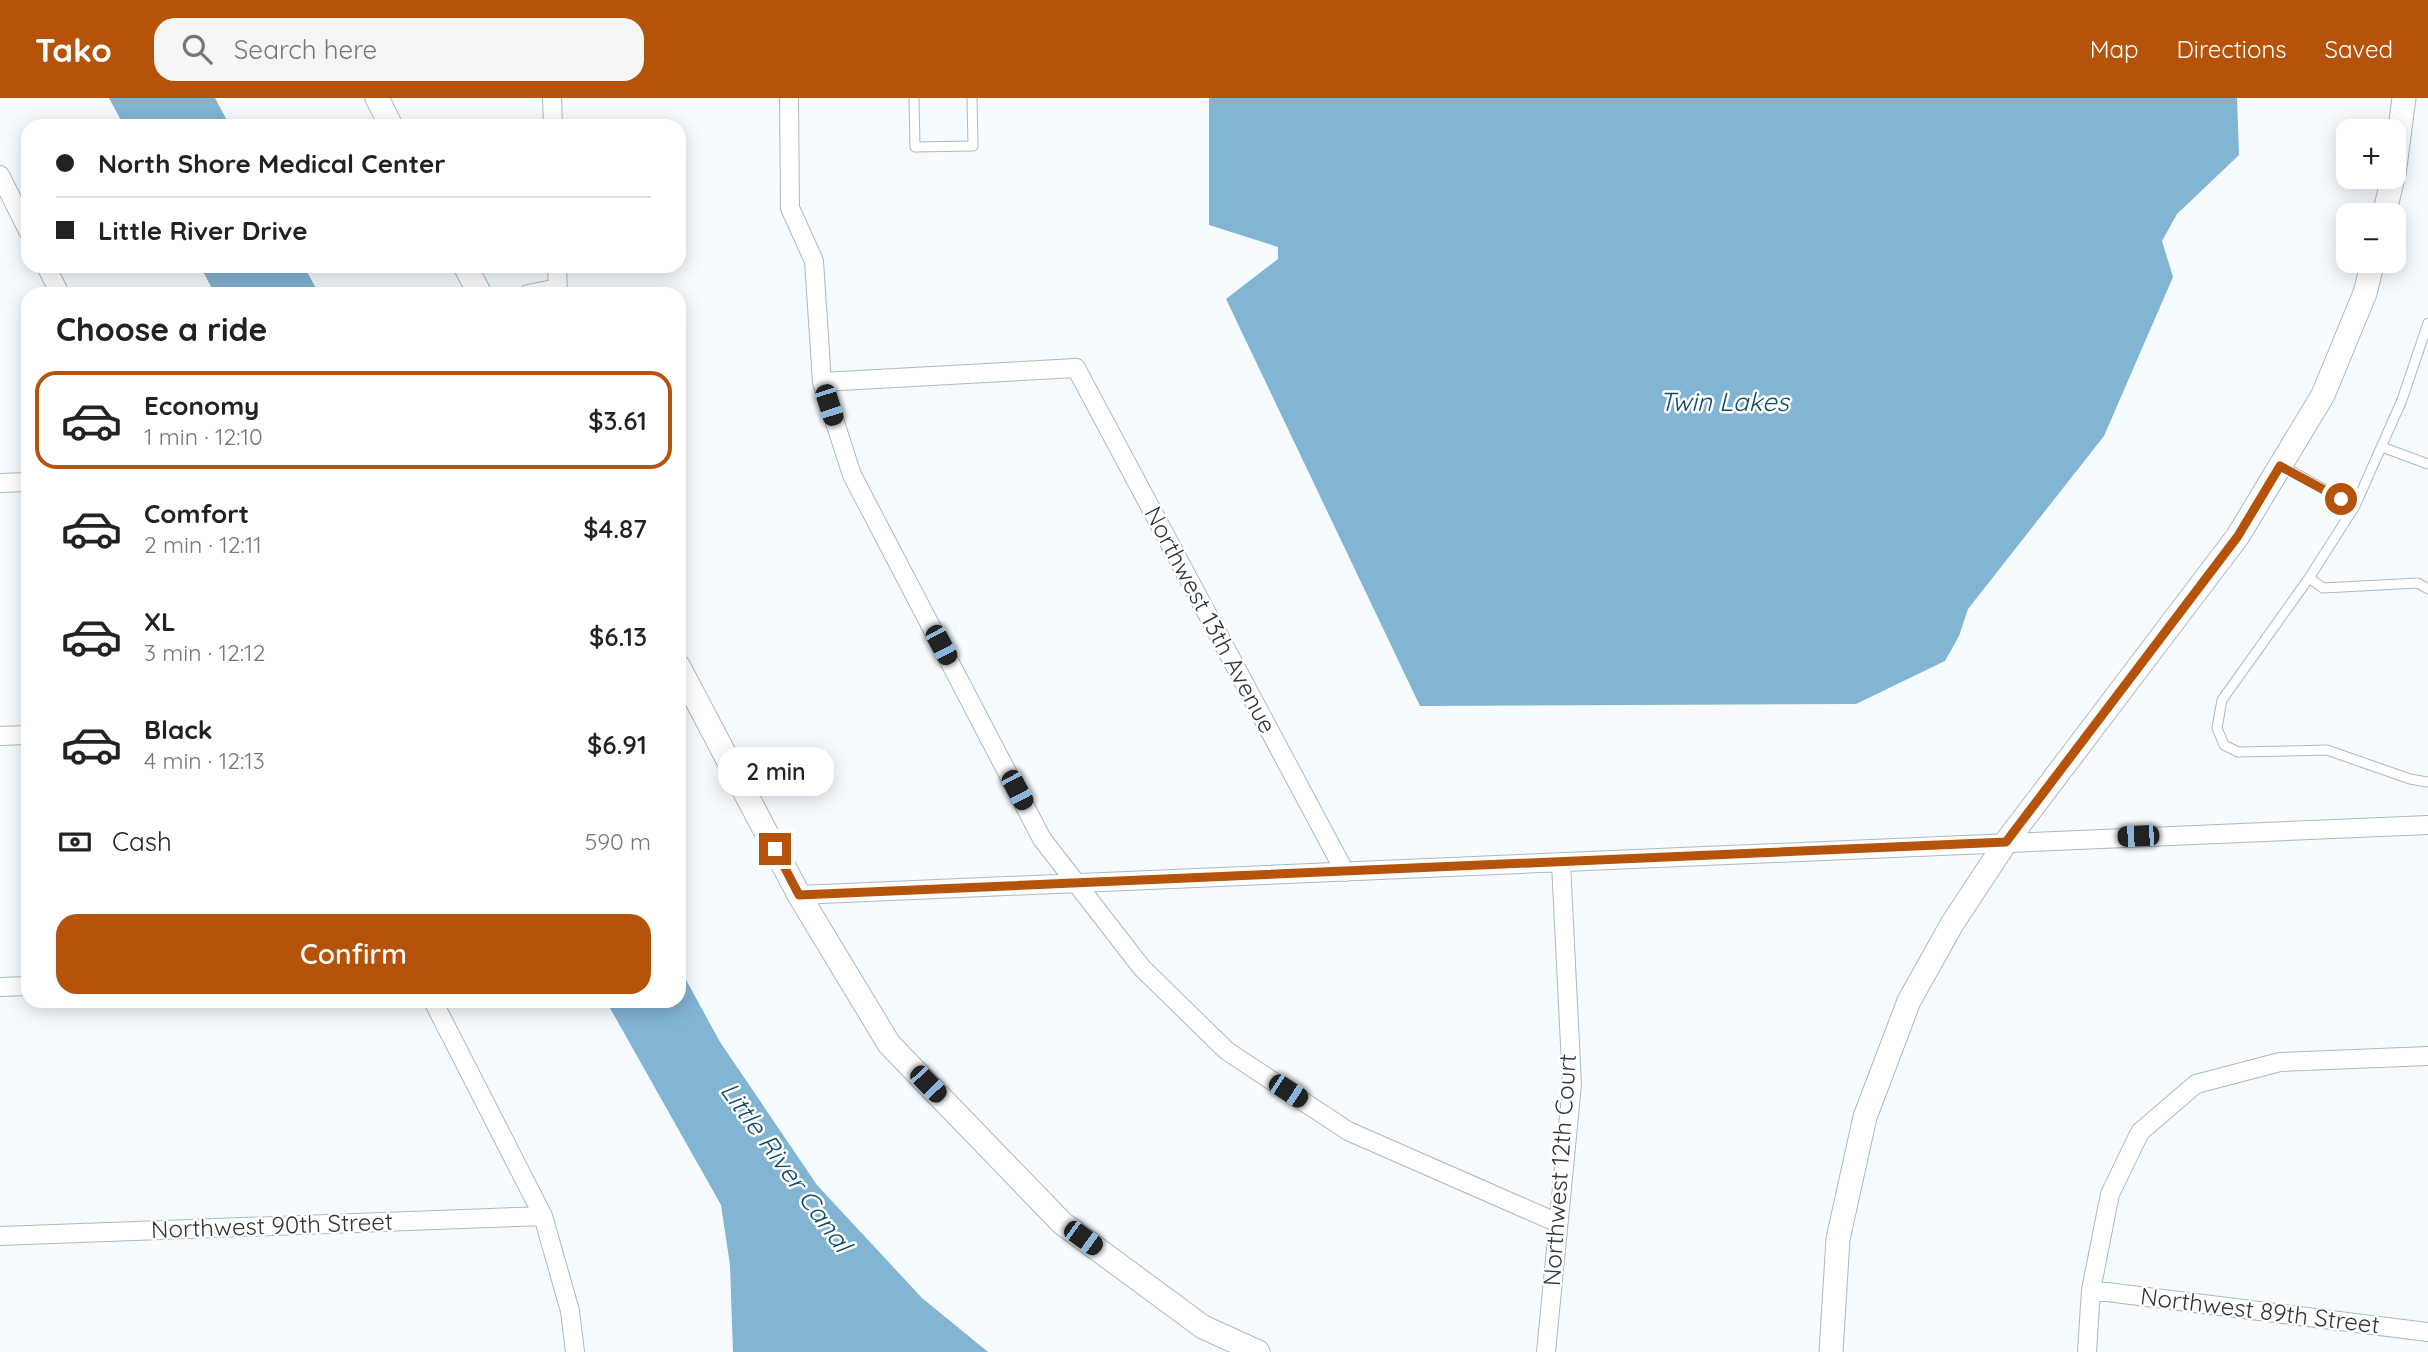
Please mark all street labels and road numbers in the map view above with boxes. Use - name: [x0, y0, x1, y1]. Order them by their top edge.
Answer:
- street label: Northwest 13th Avenue: [1138, 501, 1283, 738]
- street label: Northwest 12th Court: [1536, 1053, 1582, 1287]
- street label: Northwest 90th Street: [150, 1206, 393, 1244]
- street label: Northwest 89th Street: [2139, 1280, 2381, 1340]

